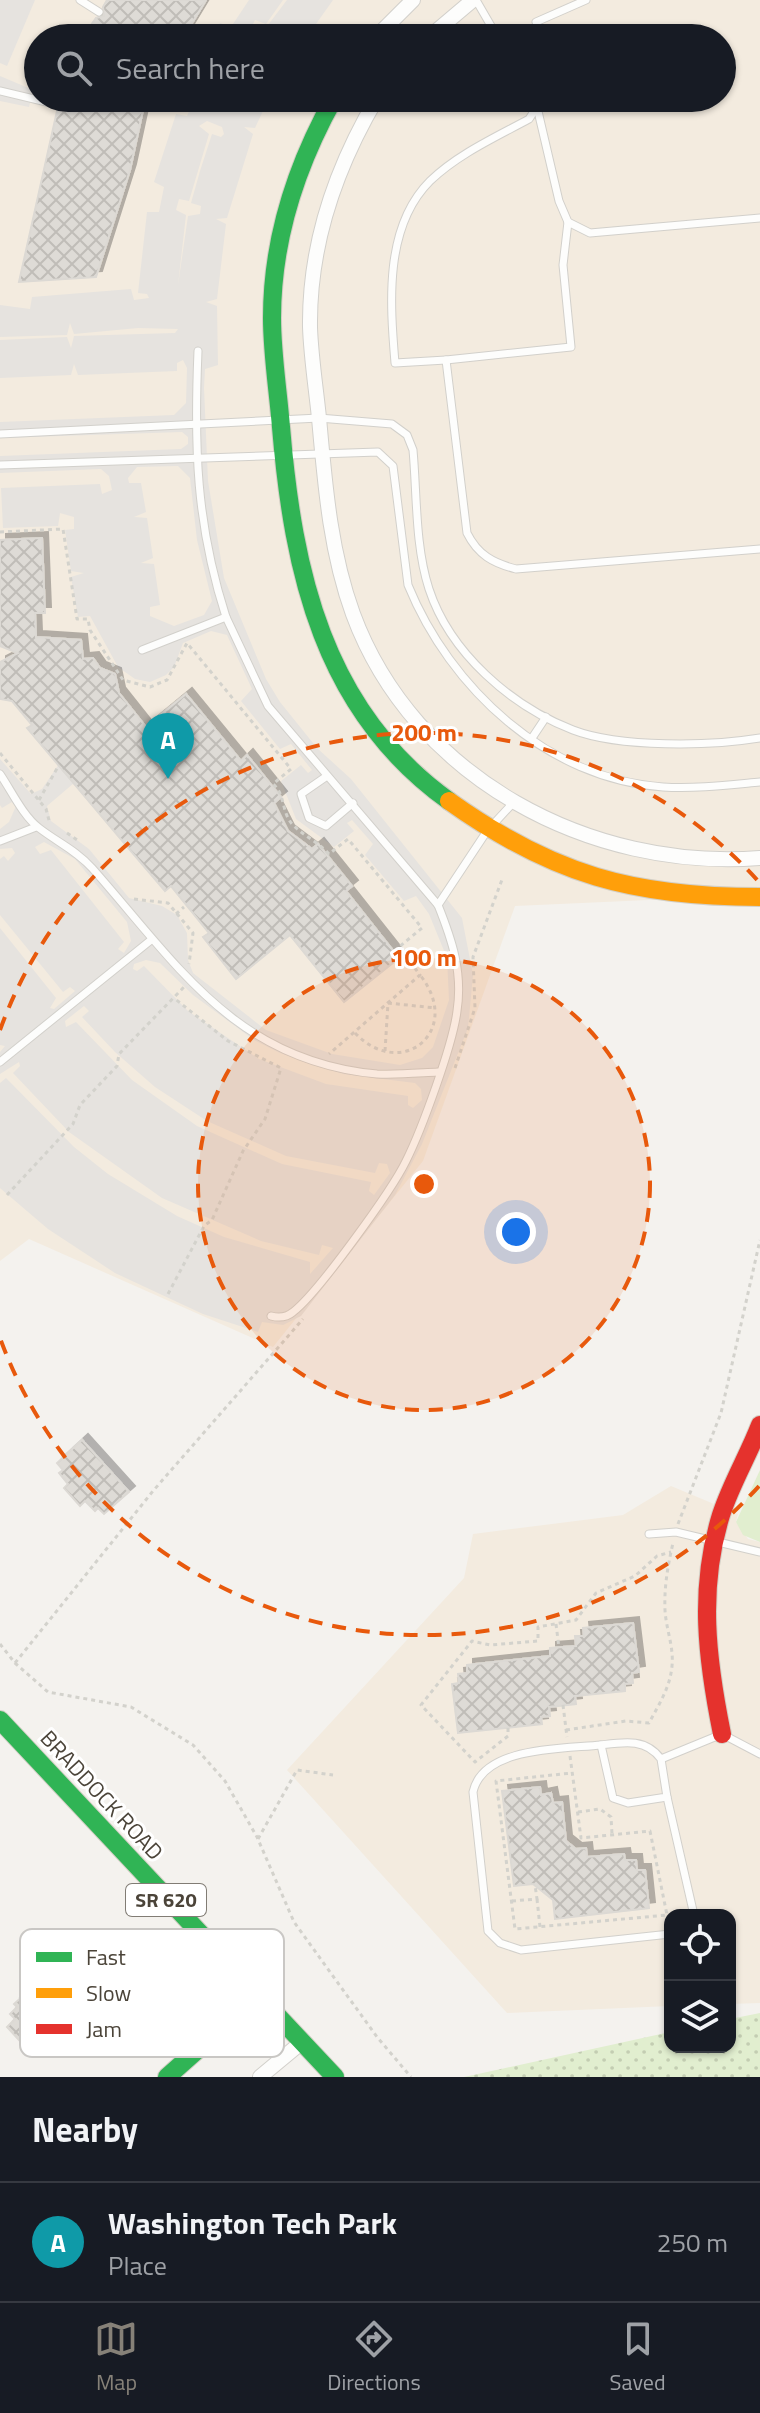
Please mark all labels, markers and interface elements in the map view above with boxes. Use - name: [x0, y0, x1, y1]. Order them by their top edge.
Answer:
- search box: [24, 24, 736, 112]
- text: Search here: [116, 45, 265, 91]
- icon: search: [52, 46, 96, 90]
- pin: A: [142, 713, 194, 779]
- text: 200 m: [391, 714, 457, 750]
- text: 100 m: [391, 939, 457, 975]
- centre of rings: [410, 1170, 438, 1198]
- your location: [496, 1212, 536, 1252]
- street label: BRADDOCK ROAD: [32, 1722, 172, 1868]
- road number: SR 620: [126, 1884, 206, 1916]
- map controls: [664, 1909, 736, 2053]
- button: locate: [664, 1909, 736, 1981]
- legend: [20, 1929, 284, 2057]
- text: Fast: [86, 1940, 126, 1974]
- text: Slow: [86, 1976, 132, 2010]
- button: layers: [664, 1981, 736, 2053]
- text: Jam: [86, 2012, 122, 2046]
- text: Nearby: [32, 2103, 138, 2155]
- text: Washington Tech Park: [108, 2200, 397, 2246]
- text: A: [50, 2223, 66, 2262]
- text: 250 m: [657, 2223, 728, 2262]
- text: Place: [108, 2246, 167, 2285]
- tab: Map: [94, 2317, 138, 2399]
- tab: Directions: [327, 2317, 421, 2399]
- tab: Saved: [610, 2317, 666, 2399]

